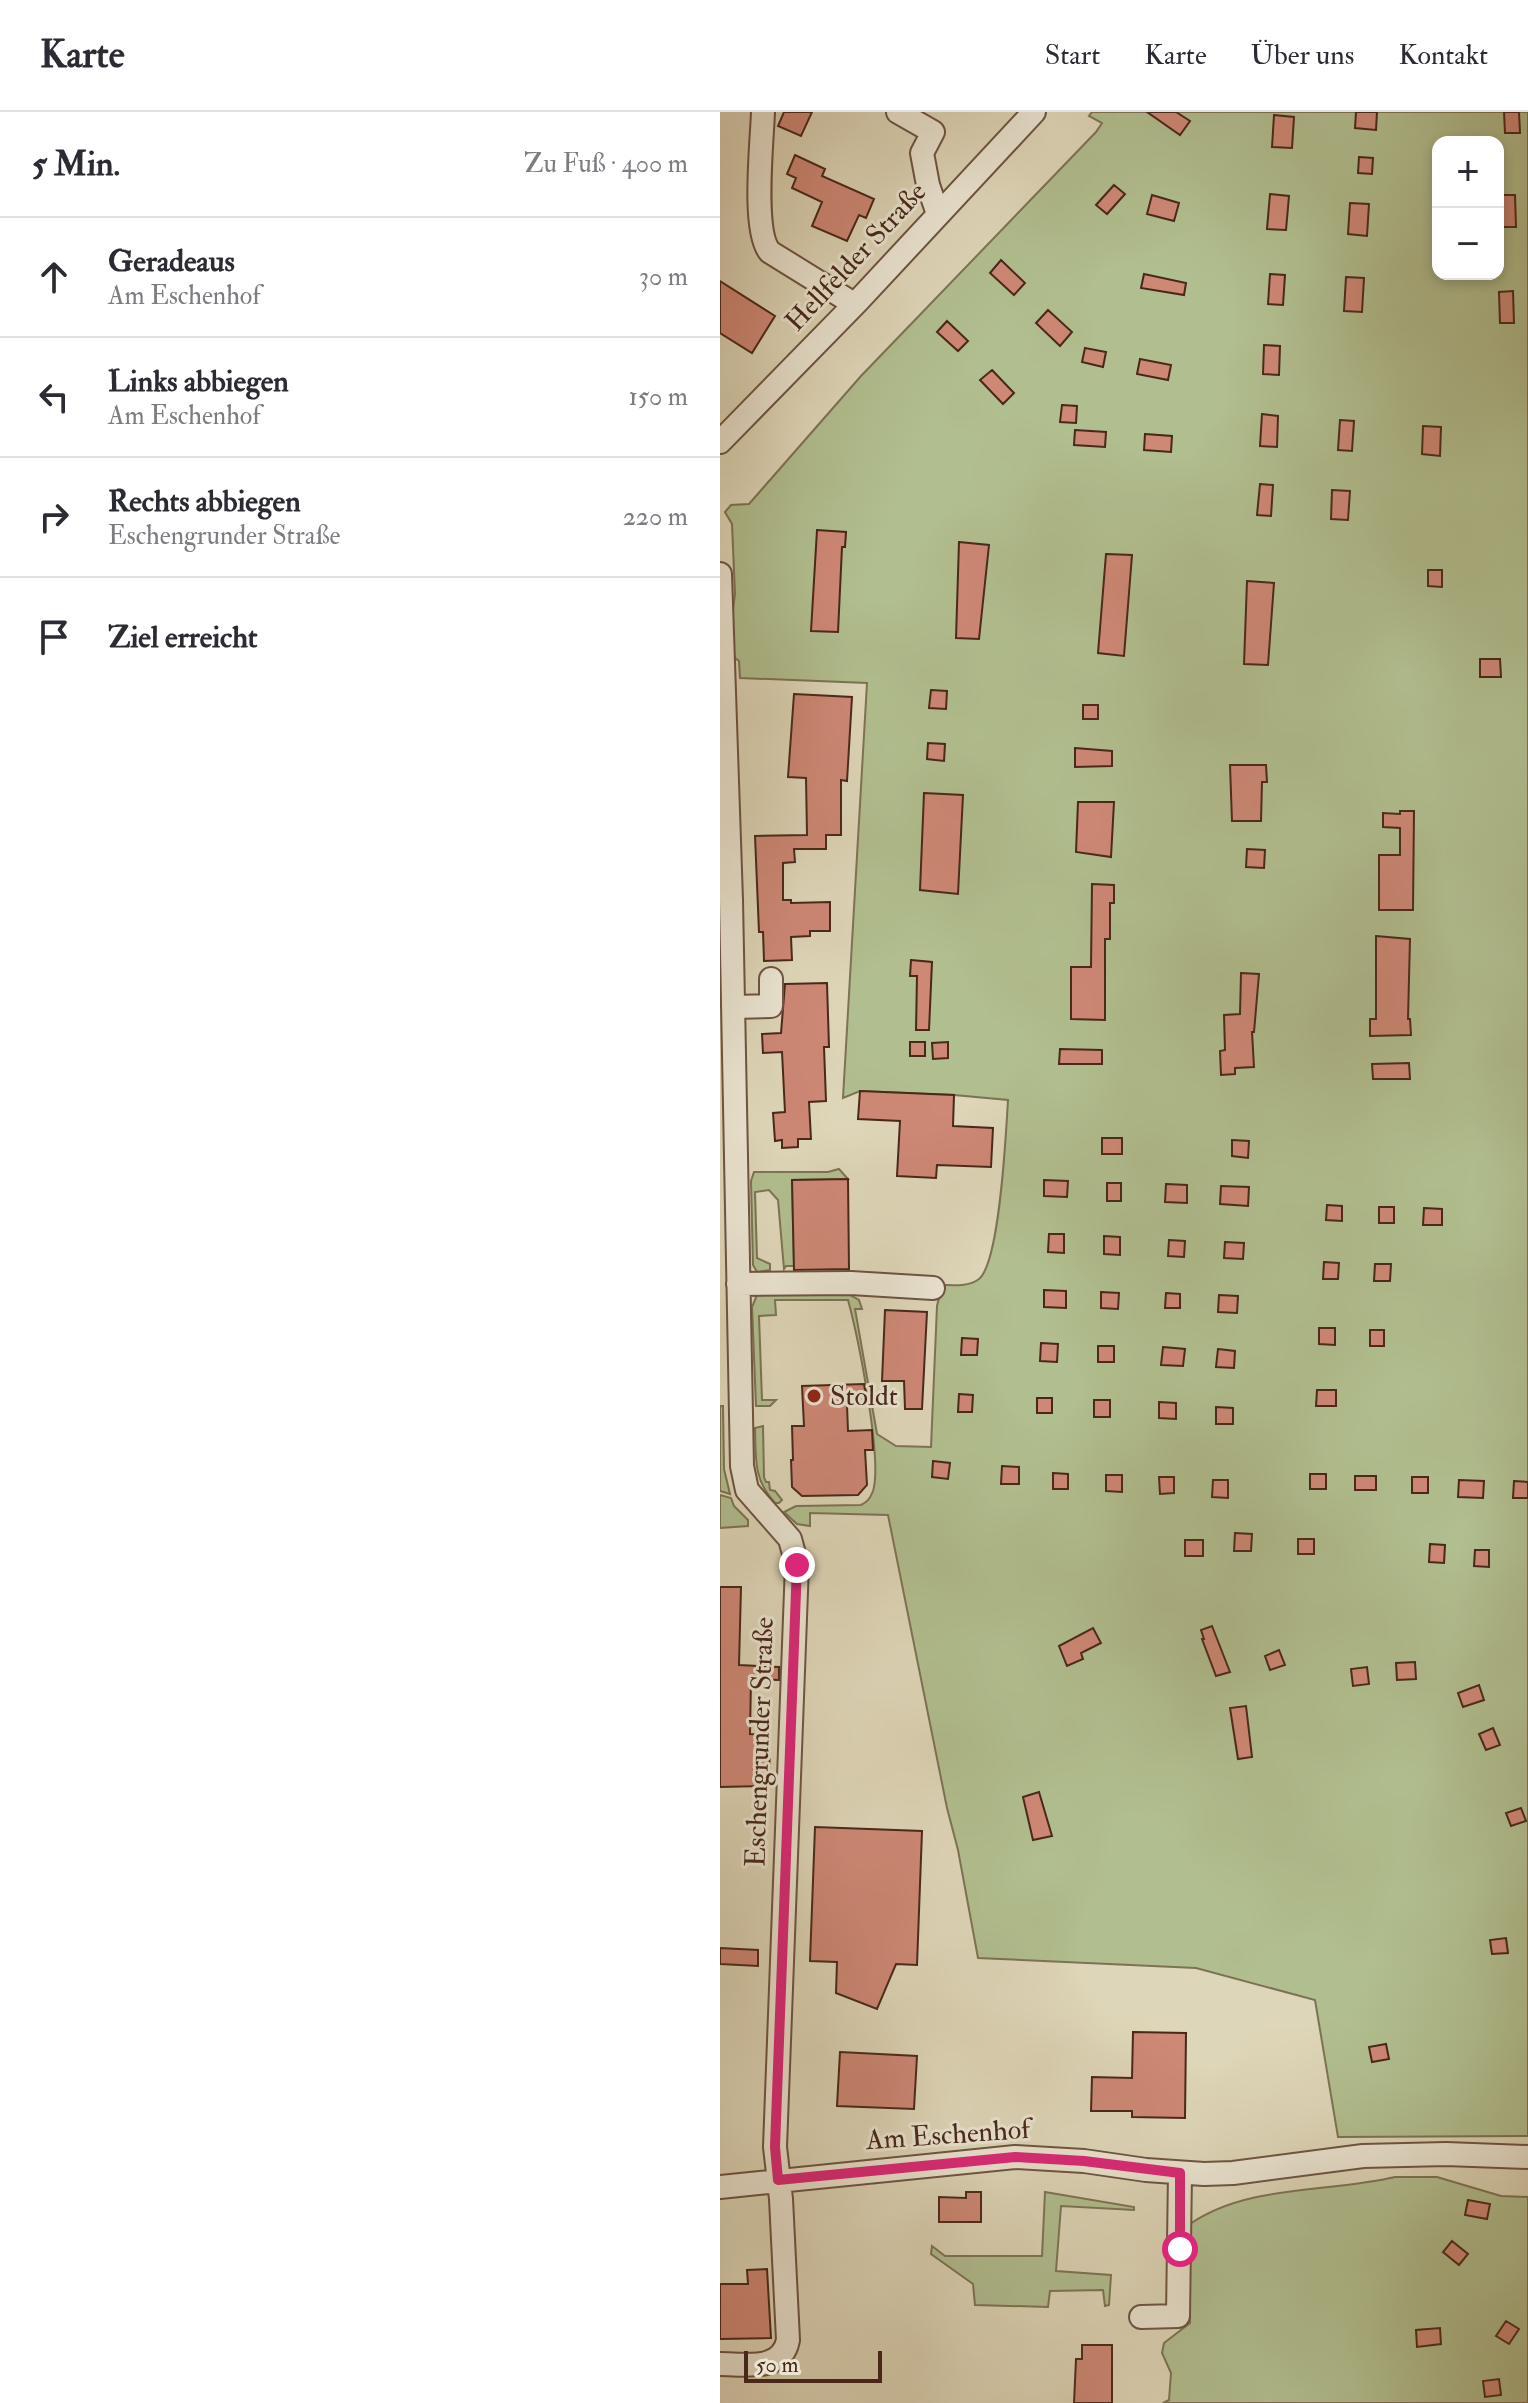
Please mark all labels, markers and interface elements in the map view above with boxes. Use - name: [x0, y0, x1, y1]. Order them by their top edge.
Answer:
- text: Karte: [40, 31, 125, 79]
- text: Start: [1045, 38, 1100, 73]
- text: Karte: [1144, 38, 1207, 73]
- text: Über uns: [1251, 38, 1354, 73]
- text: Kontakt: [1398, 38, 1488, 73]
- map controls: [1432, 136, 1504, 280]
- button: +: [1432, 136, 1504, 208]
- text: 5 Min.: [32, 143, 120, 186]
- text: Zu Fuß · 400 m: [524, 148, 688, 180]
- street label: Hellfelder Straße: [778, 175, 934, 339]
- button: −: [1432, 208, 1504, 280]
- text: Geradeaus: [108, 243, 235, 280]
- icon: ahead: [32, 255, 76, 299]
- text: 30 m: [639, 261, 688, 293]
- text: Am Eschenhof: [108, 280, 261, 312]
- text: Links abbiegen: [108, 363, 289, 400]
- icon: left: [32, 375, 76, 419]
- text: 150 m: [629, 381, 688, 413]
- text: Am Eschenhof: [108, 400, 261, 432]
- text: Rechts abbiegen: [108, 483, 301, 520]
- icon: right: [32, 495, 76, 539]
- text: 220 m: [623, 501, 688, 533]
- text: Eschengrunder Straße: [108, 520, 340, 552]
- icon: arrive: [32, 615, 76, 659]
- text: Ziel erreicht: [108, 619, 257, 656]
- place label: Stoldt: [830, 1379, 898, 1414]
- marker: Stoldt: [805, 1387, 823, 1405]
- route end: [779, 1547, 815, 1583]
- street label: Eschengrunder Straße: [738, 1616, 782, 1868]
- street label: Am Eschenhof: [864, 2112, 1035, 2158]
- route start: [1162, 2231, 1198, 2267]
- scale bar: [744, 2347, 882, 2383]
- text: 50 m: [756, 2351, 798, 2379]

